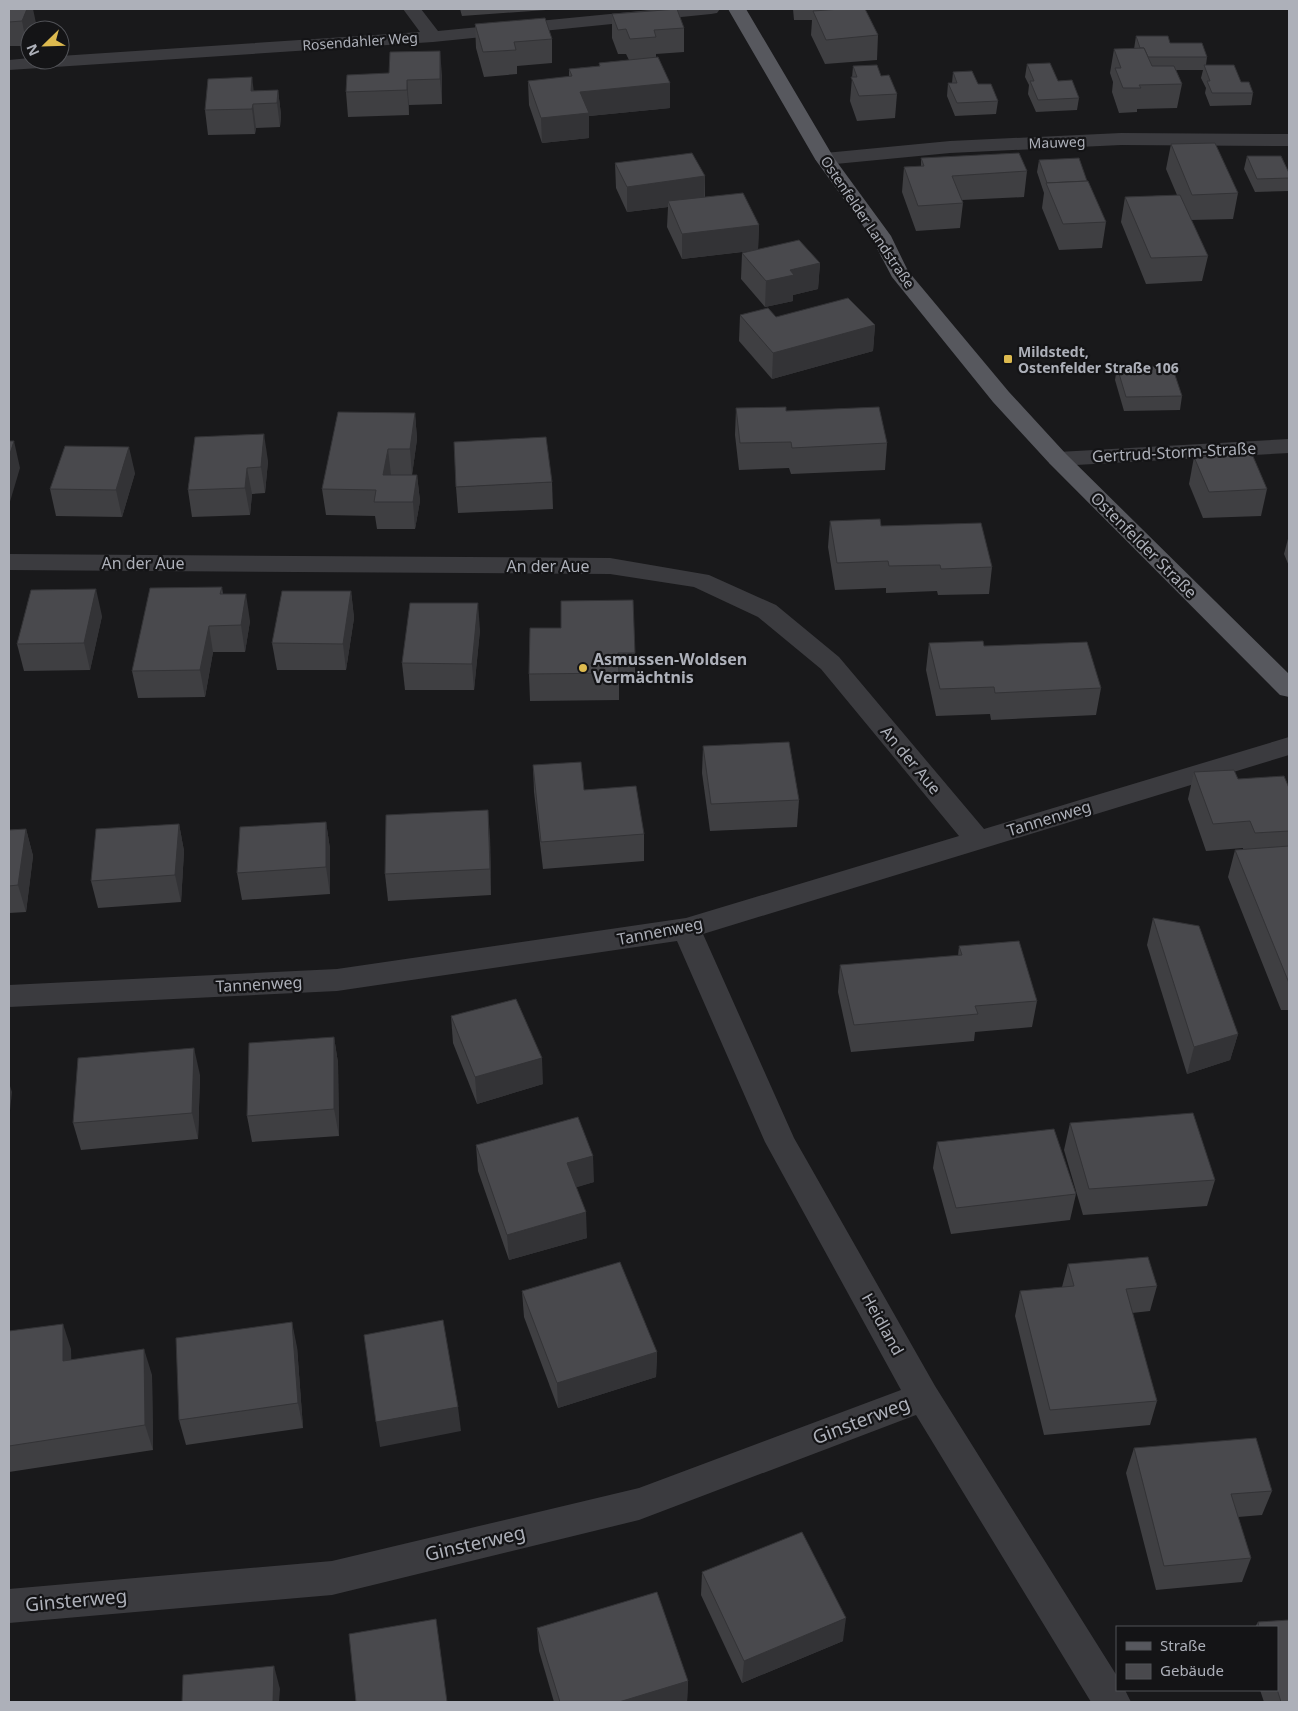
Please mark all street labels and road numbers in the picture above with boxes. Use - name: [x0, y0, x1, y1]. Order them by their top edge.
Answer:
- street label: Rosendahler Weg: [302, 27, 418, 55]
- street label: Mauweg: [1028, 132, 1086, 152]
- street label: Ostenfelder Landstraße: [817, 152, 919, 292]
- street label: Gertrud-Storm-Straße: [1091, 437, 1257, 467]
- street label: Ostenfelder Straße: [1086, 487, 1202, 603]
- street label: An der Aue: [101, 552, 185, 574]
- street label: An der Aue: [506, 555, 590, 577]
- street label: An der Aue: [876, 721, 946, 799]
- street label: Tannenweg: [1004, 795, 1094, 841]
- street label: Tannenweg: [615, 912, 705, 950]
- street label: Tannenweg: [215, 971, 303, 997]
- street label: Heidland: [857, 1289, 909, 1359]
- street label: Ginsterweg: [809, 1390, 913, 1450]
- street label: Ginsterweg: [422, 1519, 528, 1567]
- street label: Ginsterweg: [24, 1583, 128, 1617]

